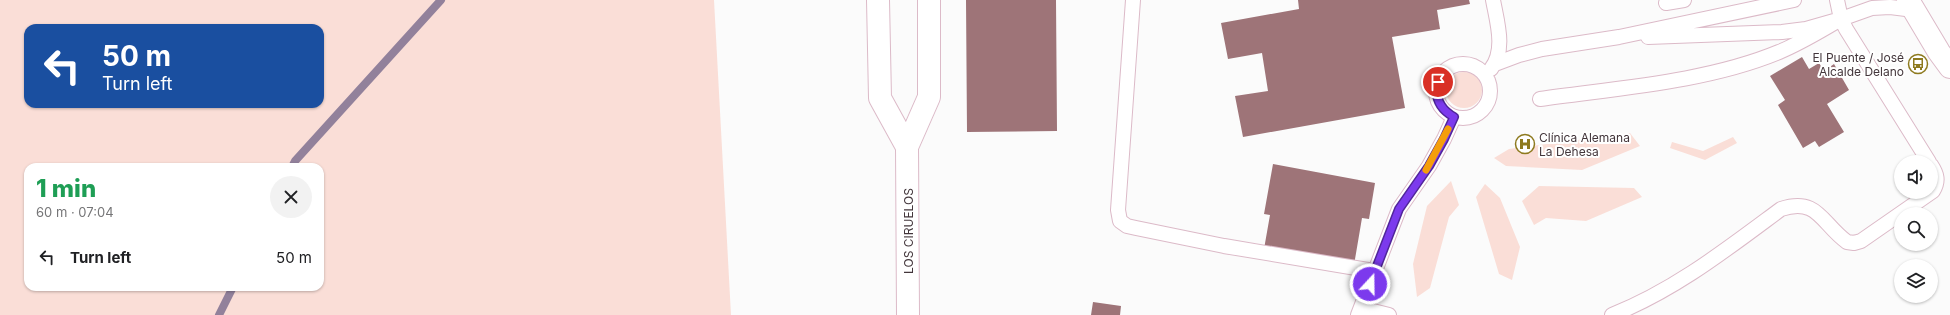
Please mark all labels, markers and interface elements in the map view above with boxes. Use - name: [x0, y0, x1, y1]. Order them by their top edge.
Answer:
- text: 50 m: [102, 39, 171, 73]
- icon: left: [36, 40, 88, 92]
- place label: El Puente / José Alcalde Delano: [1812, 50, 1904, 79]
- bus stop icon: El Puente / José Alcalde Delano: [1907, 53, 1929, 75]
- pin: [1421, 65, 1455, 99]
- icon: arrive: [1427, 71, 1449, 93]
- text: Turn left: [102, 73, 172, 94]
- place label: Clínica Alemana La Dehesa: [1539, 130, 1630, 159]
- hospital icon: Clínica Alemana La Dehesa: [1514, 133, 1536, 155]
- map controls: [1894, 155, 1938, 303]
- button: sound: [1894, 155, 1938, 199]
- text: 1 min: [36, 174, 96, 203]
- button: close: [270, 176, 312, 218]
- street label: LOS CIRUELOS: [901, 188, 916, 274]
- text: 60 m · 07:04: [36, 204, 114, 220]
- button: search: [1894, 207, 1938, 251]
- icon: left: [36, 246, 58, 268]
- text: Turn left: [70, 248, 131, 267]
- text: 50 m: [276, 248, 312, 267]
- button: layers: [1894, 259, 1938, 303]
- position arrow: [1349, 263, 1391, 305]

